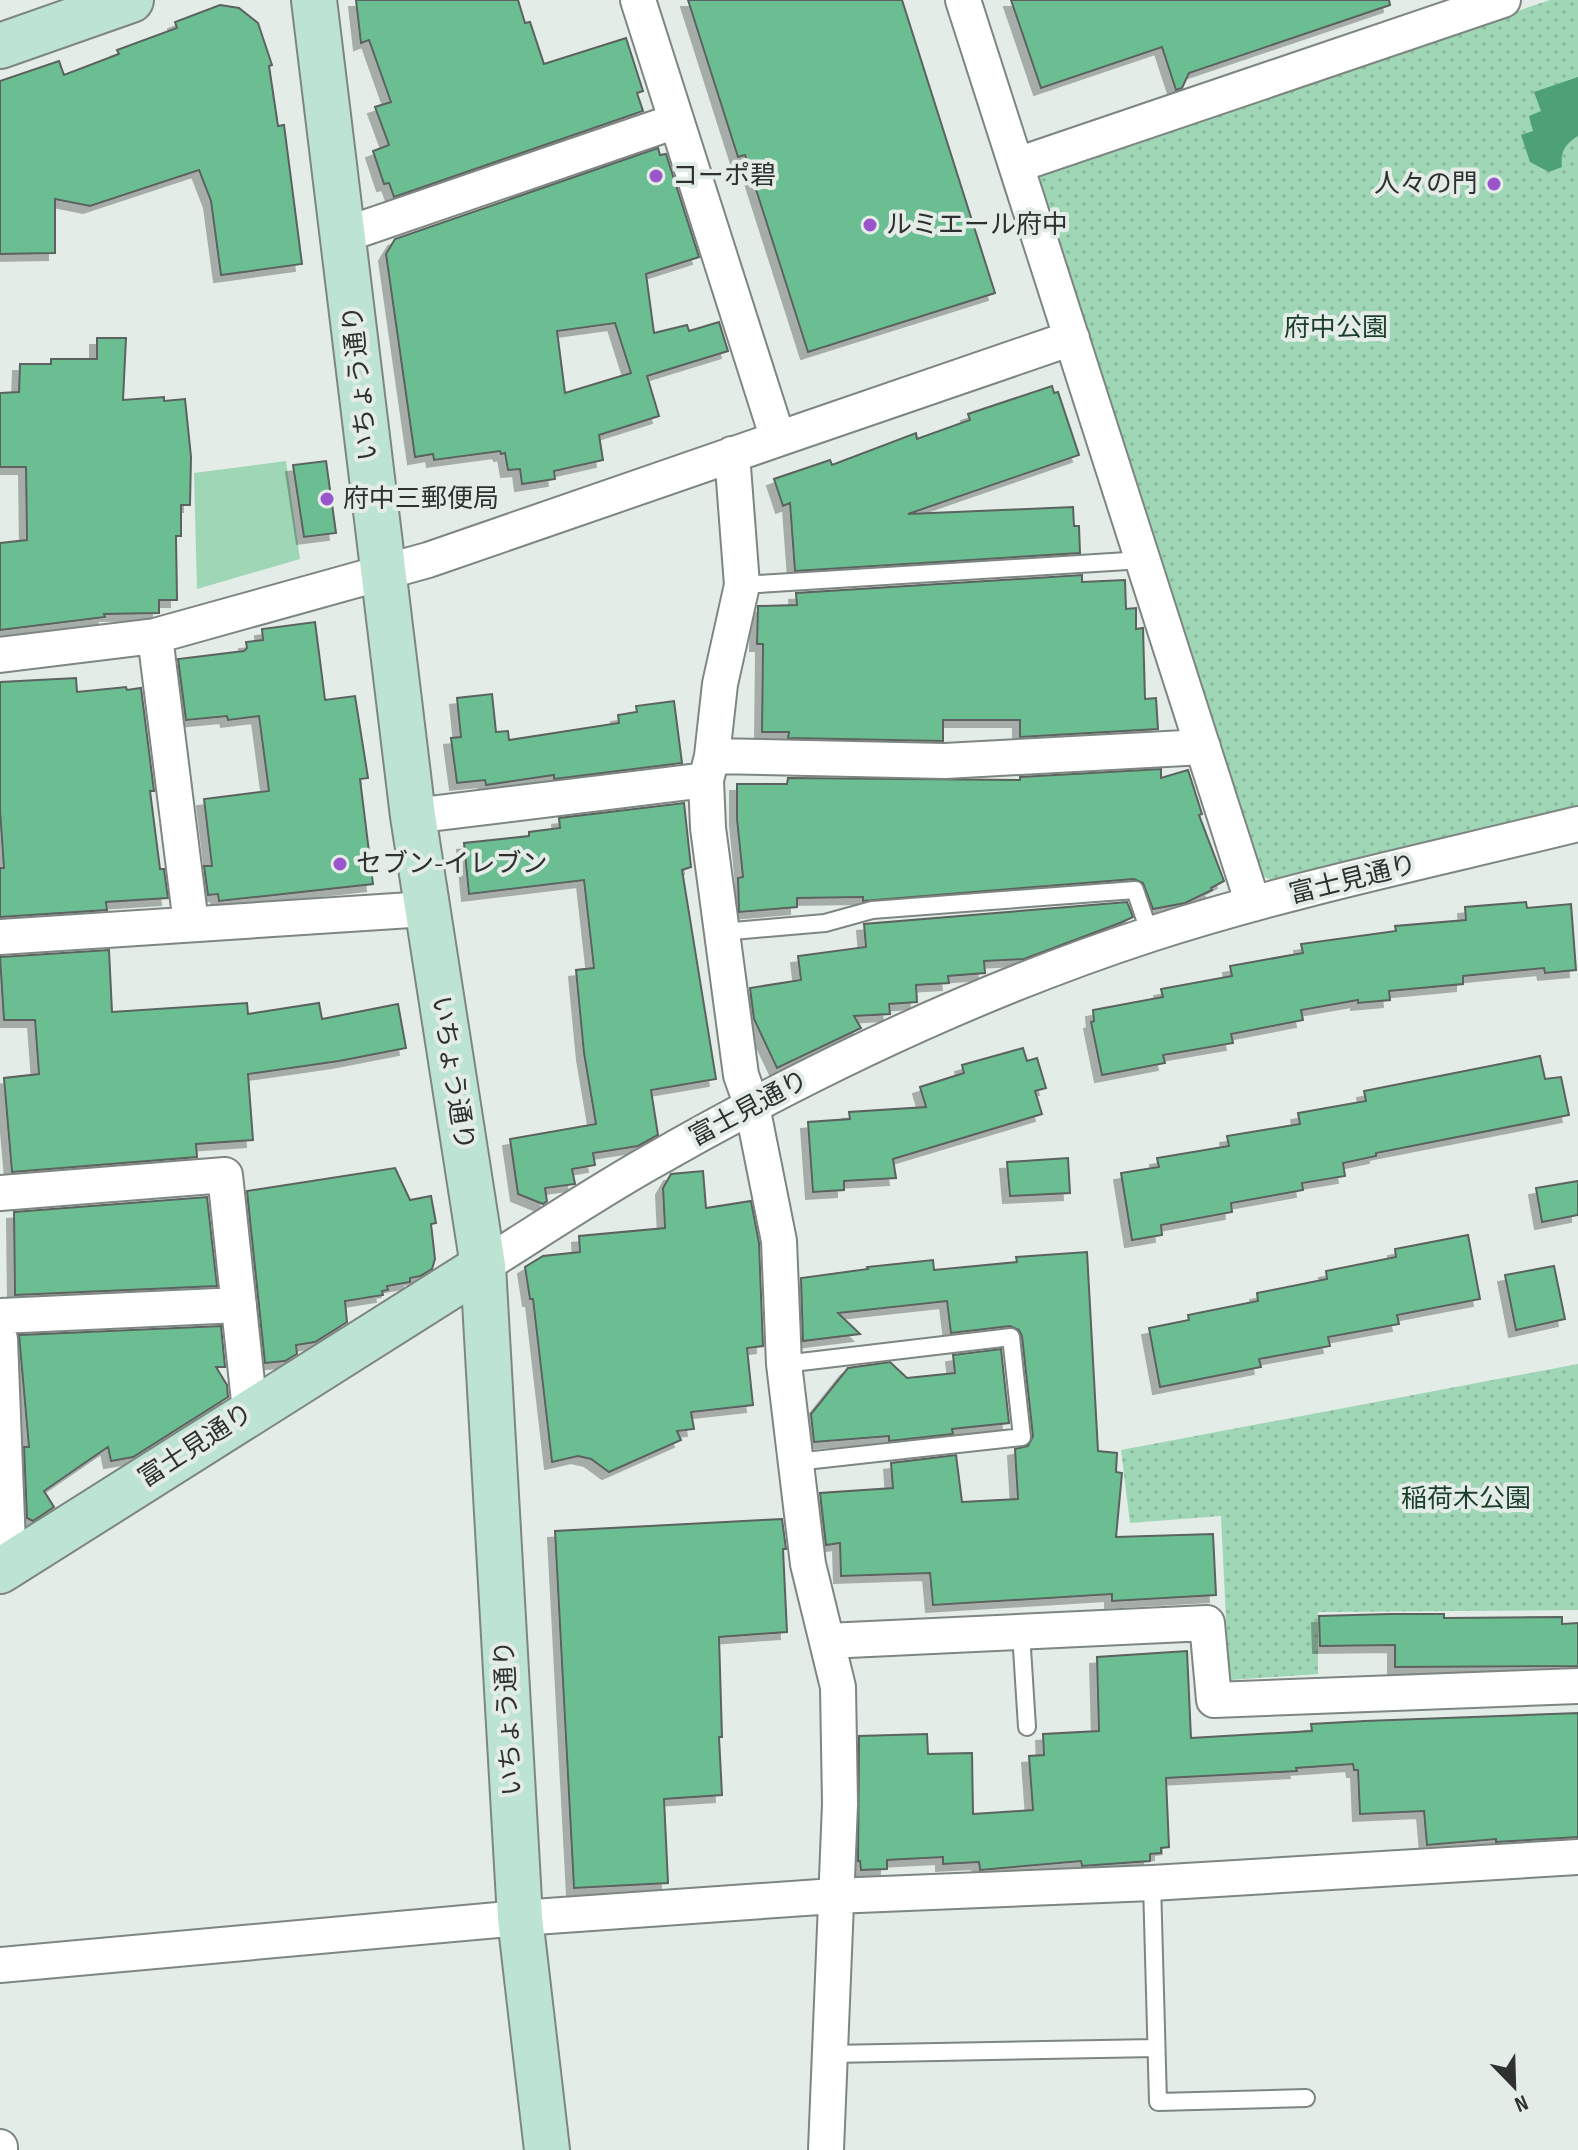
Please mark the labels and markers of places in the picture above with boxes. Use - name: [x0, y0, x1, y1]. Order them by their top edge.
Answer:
- place label: コーポ碧: [672, 161, 776, 192]
- marker: コーポ碧: [647, 167, 665, 185]
- place label: 人々の門: [1374, 169, 1478, 200]
- marker: 人々の門: [1485, 175, 1503, 193]
- place label: ルミエール府中: [886, 210, 1068, 241]
- marker: ルミエール府中: [861, 216, 879, 234]
- place label: 府中三郵便局: [343, 484, 499, 515]
- marker: 府中三郵便局: [318, 490, 336, 508]
- place label: セブン-イレブン: [356, 849, 548, 880]
- marker: セブン-イレブン: [331, 855, 349, 873]

